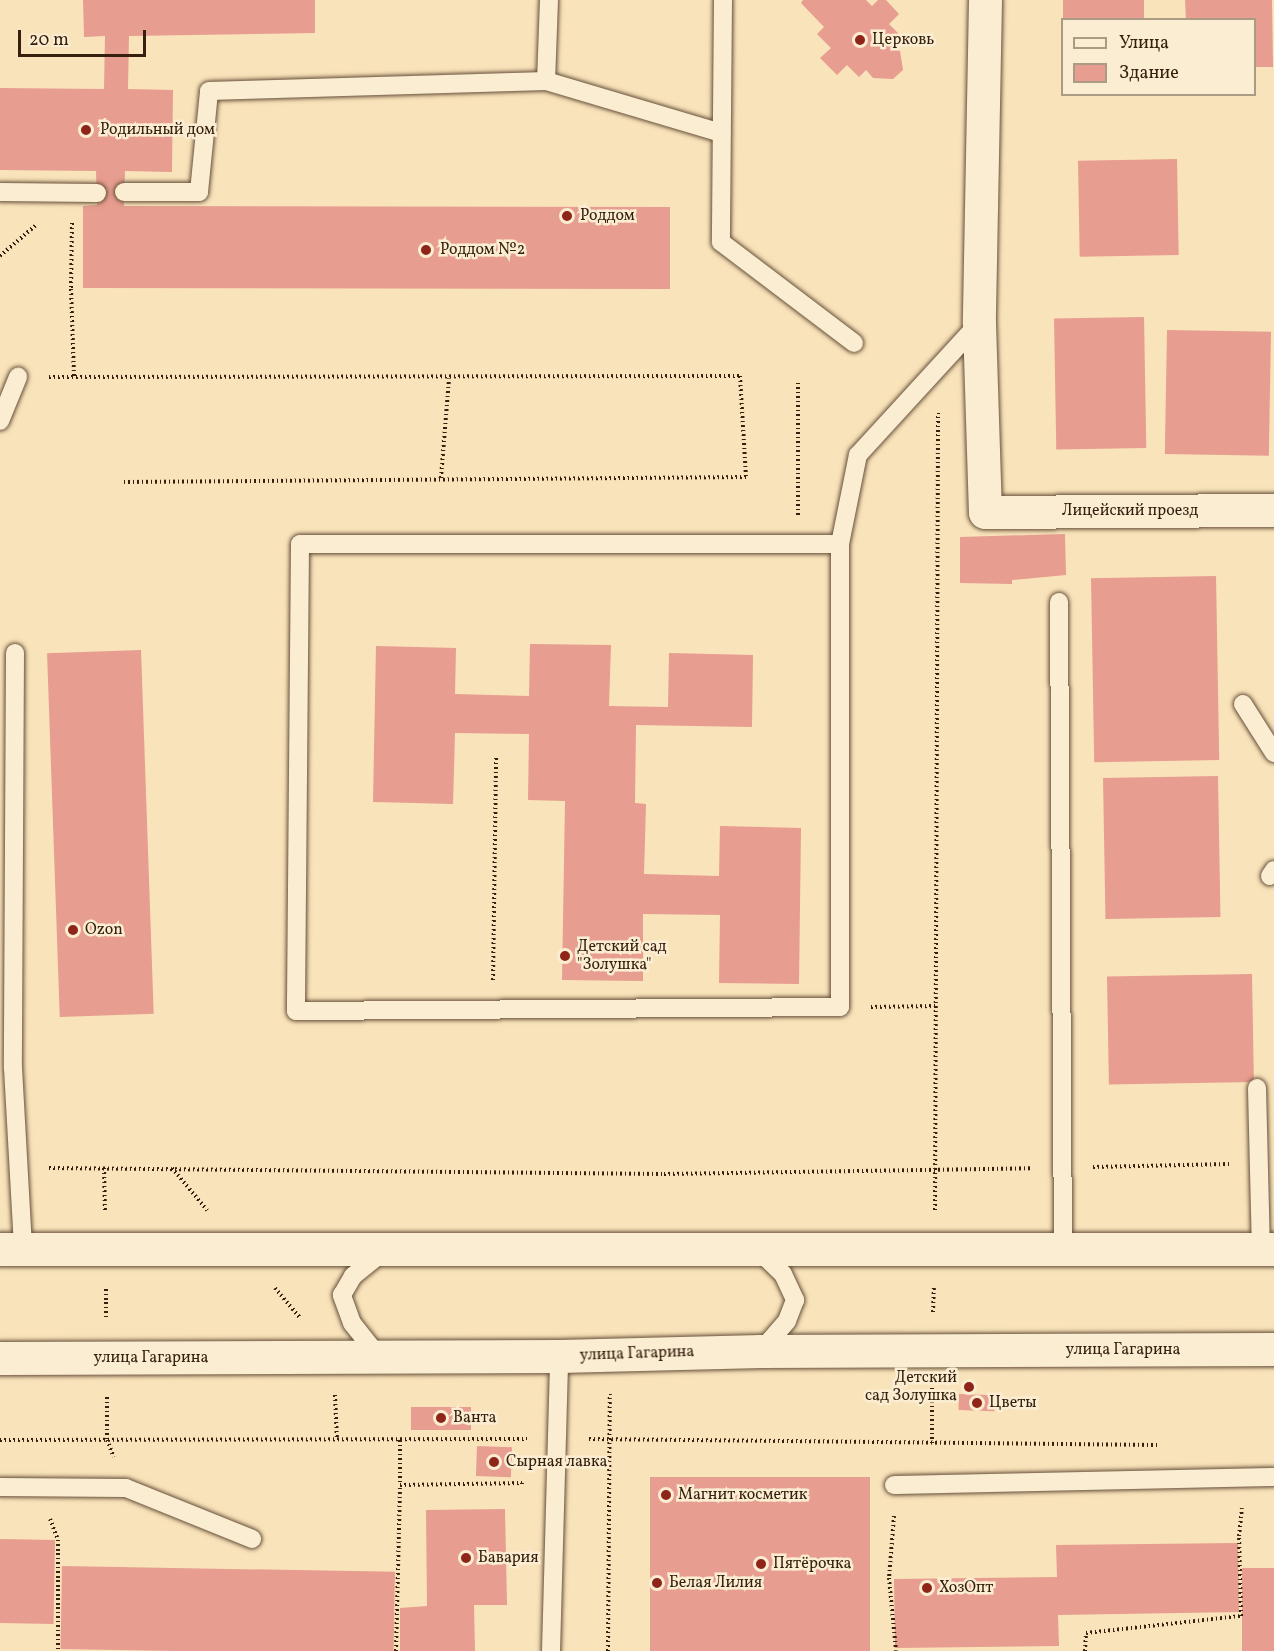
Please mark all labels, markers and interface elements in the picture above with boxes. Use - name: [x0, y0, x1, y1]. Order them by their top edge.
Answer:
- scale bar: [21, 18, 148, 56]
- legend: [1061, 18, 1256, 96]
- text: 20 m: [29, 28, 69, 53]
- place label: Церковь: [872, 30, 934, 50]
- text: Улица: [1119, 31, 1169, 56]
- marker: Церковь: [853, 33, 867, 47]
- text: Здание: [1119, 61, 1179, 86]
- place label: Родильный дом: [100, 120, 215, 140]
- marker: Родильный дом: [77, 121, 95, 139]
- place label: Роддом: [580, 206, 635, 226]
- marker: Роддом: [558, 207, 576, 225]
- place label: Роддом №2: [440, 240, 525, 260]
- marker: Роддом №2: [417, 241, 435, 259]
- street label: Лицейский проезд: [1062, 501, 1198, 521]
- place label: Ozon: [85, 920, 123, 940]
- marker: Ozon: [66, 923, 80, 937]
- place label: Детский сад "Золушка": [577, 937, 667, 975]
- marker: Детский сад "Золушка": [558, 949, 572, 963]
- street label: улица Гагарина: [1066, 1340, 1180, 1360]
- street label: улица Гагарина: [579, 1342, 695, 1366]
- street label: улица Гагарина: [94, 1348, 208, 1368]
- place label: Детский сад Золушка: [865, 1368, 957, 1406]
- marker: Детский сад Золушка: [962, 1380, 976, 1394]
- place label: Цветы: [989, 1393, 1037, 1413]
- marker: Цветы: [970, 1396, 984, 1410]
- place label: Ванта: [453, 1408, 497, 1428]
- marker: Ванта: [434, 1411, 448, 1425]
- place label: Сырная лавка: [506, 1452, 607, 1472]
- marker: Сырная лавка: [487, 1455, 501, 1469]
- place label: Магнит косметик: [678, 1485, 807, 1505]
- marker: Магнит косметик: [659, 1488, 673, 1502]
- place label: Бавария: [478, 1548, 539, 1568]
- marker: Бавария: [459, 1551, 473, 1565]
- place label: Пятёрочка: [773, 1554, 851, 1574]
- marker: Пятёрочка: [754, 1557, 768, 1571]
- place label: Белая Лилия: [669, 1573, 762, 1593]
- marker: Белая Лилия: [650, 1576, 664, 1590]
- place label: ХозОпт: [939, 1578, 993, 1598]
- marker: ХозОпт: [920, 1581, 934, 1595]

